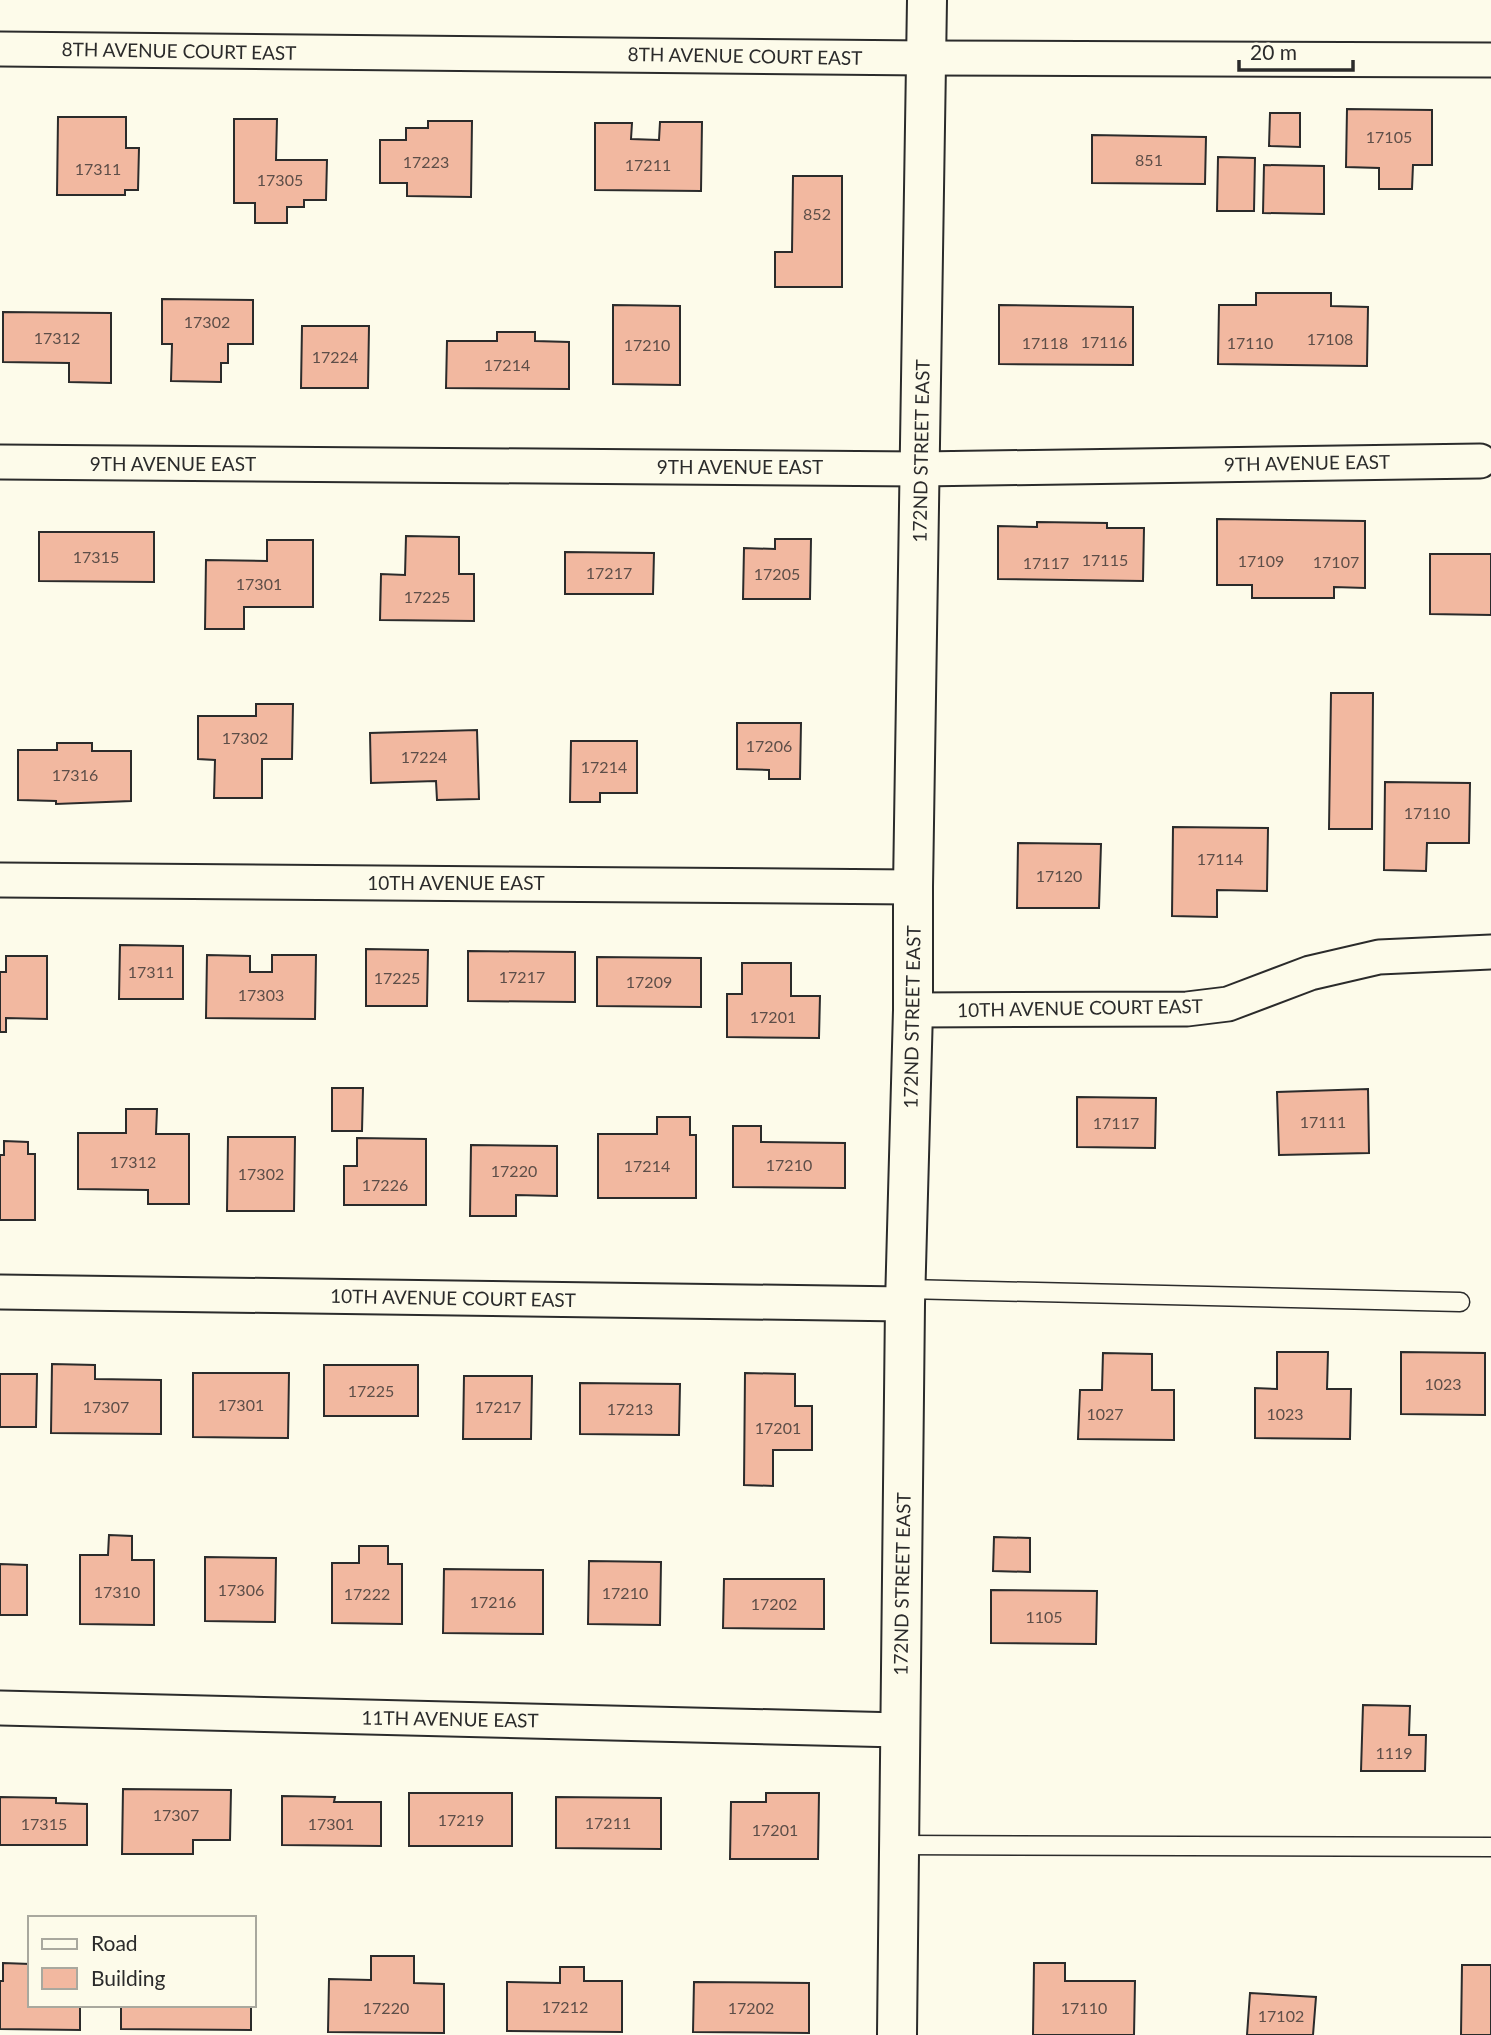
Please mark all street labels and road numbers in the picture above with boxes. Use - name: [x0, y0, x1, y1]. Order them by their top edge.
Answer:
- street label: 8TH AVENUE COURT EAST: [61, 37, 297, 64]
- street label: 8TH AVENUE COURT EAST: [627, 42, 863, 69]
- street label: 172ND STREET EAST: [907, 359, 934, 543]
- street label: 9TH AVENUE EAST: [1224, 450, 1390, 475]
- street label: 9TH AVENUE EAST: [90, 452, 256, 475]
- street label: 9TH AVENUE EAST: [657, 455, 823, 478]
- street label: 10TH AVENUE EAST: [367, 871, 545, 894]
- street label: 172ND STREET EAST: [898, 925, 925, 1109]
- street label: 10TH AVENUE COURT EAST: [957, 994, 1203, 1021]
- street label: 10TH AVENUE COURT EAST: [330, 1284, 576, 1311]
- street label: 172ND STREET EAST: [888, 1492, 915, 1676]
- street label: 11TH AVENUE EAST: [361, 1705, 539, 1732]

